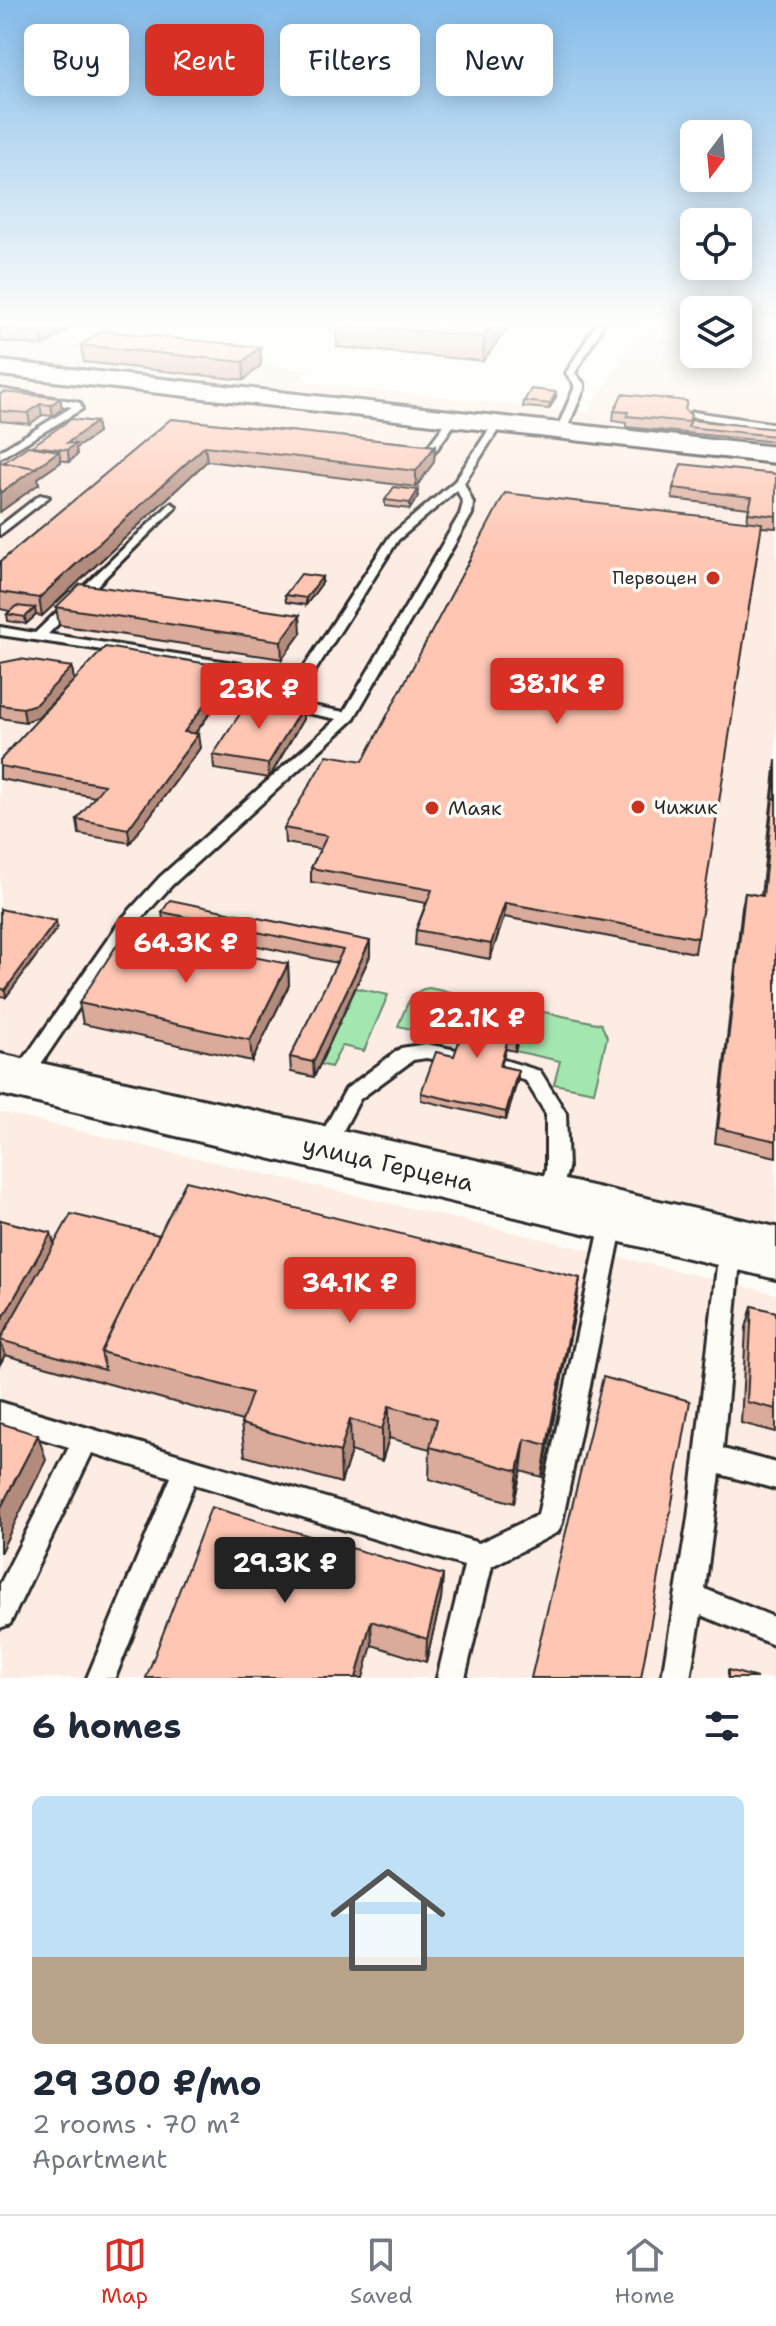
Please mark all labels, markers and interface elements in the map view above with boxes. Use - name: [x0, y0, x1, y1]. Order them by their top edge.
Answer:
- chip: Buy: [24, 24, 129, 96]
- chip: Rent: [145, 24, 264, 96]
- chip: Filters: [280, 24, 420, 96]
- chip: New: [436, 24, 553, 96]
- north arrow: [680, 120, 752, 192]
- map controls: [680, 120, 752, 368]
- button: locate: [680, 208, 752, 280]
- button: layers: [680, 296, 752, 368]
- place label: Первоцен: [613, 566, 697, 590]
- marker: Первоцен: [704, 569, 722, 587]
- pin: 38.1K ₽: [483, 658, 631, 726]
- pin: 23K ₽: [203, 663, 315, 731]
- text: 38.1K ₽: [508, 666, 606, 701]
- text: 23K ₽: [219, 671, 299, 706]
- place label: Чижик: [654, 794, 718, 820]
- place label: Маяк: [448, 795, 502, 821]
- marker: Чижик: [629, 798, 647, 816]
- marker: Маяк: [423, 799, 441, 817]
- pin: 64.3K ₽: [112, 917, 260, 985]
- text: 64.3K ₽: [133, 925, 239, 960]
- pin: 22.1K ₽: [403, 992, 551, 1060]
- text: 22.1K ₽: [428, 1000, 526, 1035]
- street label: улица Герцена: [300, 1129, 476, 1199]
- pin: 34.1K ₽: [276, 1257, 424, 1325]
- text: 34.1K ₽: [302, 1265, 398, 1300]
- pin: 29.3K ₽: [211, 1537, 359, 1605]
- text: 29.3K ₽: [232, 1545, 338, 1580]
- text: 6 homes: [32, 1703, 181, 1749]
- icon: filters: [700, 1704, 744, 1748]
- icon: home: [316, 1848, 460, 1992]
- text: 29 300 ₽/mo: [32, 2060, 262, 2106]
- text: 2 rooms · 70 m²: [32, 2106, 241, 2141]
- text: Apartment: [32, 2141, 168, 2176]
- tab: Map: [101, 2233, 148, 2310]
- tab: Saved: [350, 2233, 413, 2310]
- tab: Home: [615, 2233, 675, 2310]

